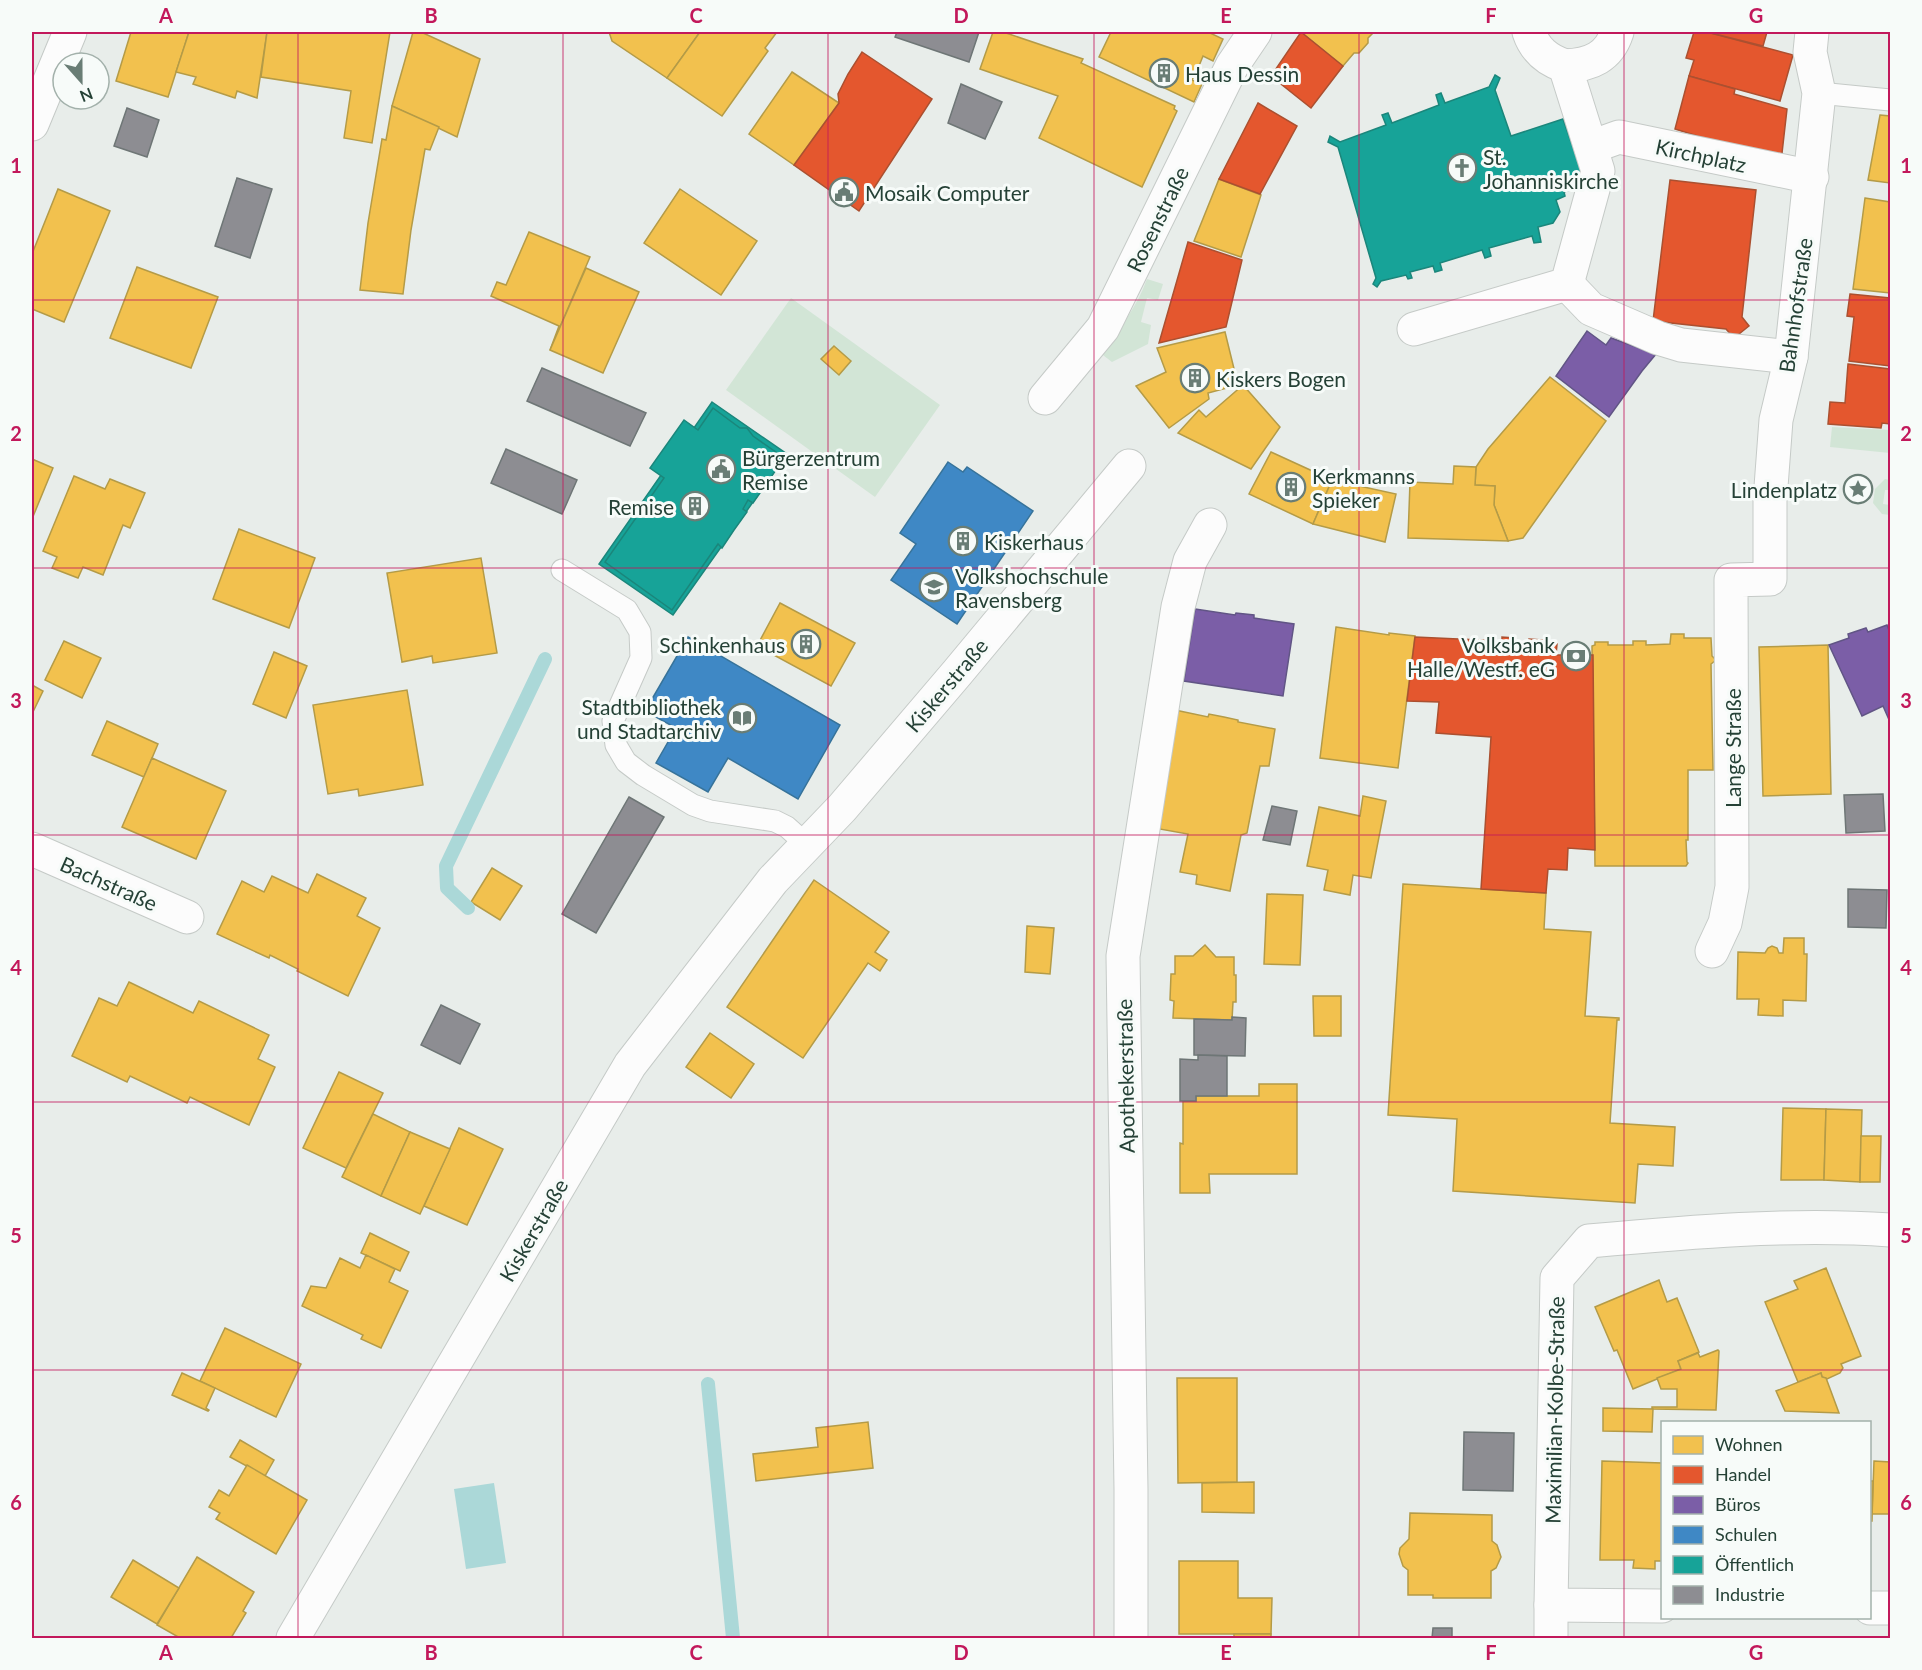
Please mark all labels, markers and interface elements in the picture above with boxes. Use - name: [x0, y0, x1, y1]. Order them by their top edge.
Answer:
- text: A: [158, 3, 173, 27]
- text: B: [424, 3, 438, 27]
- text: C: [689, 3, 703, 27]
- text: D: [953, 3, 969, 27]
- text: E: [1220, 3, 1232, 27]
- text: F: [1485, 3, 1497, 27]
- text: G: [1749, 3, 1763, 27]
- north arrow: [51, 51, 111, 111]
- building icon: Haus Dessin: [1148, 57, 1180, 89]
- place label: Haus Dessin: [1185, 61, 1299, 86]
- text: N: [77, 84, 96, 107]
- street label: Kirchplatz: [1653, 133, 1749, 177]
- place label: St. Johanniskirche: [1483, 144, 1619, 193]
- church icon: St. Johanniskirche: [1446, 152, 1478, 184]
- text: 1: [10, 153, 22, 177]
- text: 1: [1900, 153, 1912, 177]
- street label: Rosenstraße: [1121, 162, 1193, 276]
- public building icon: Mosaik Computer: [828, 176, 860, 208]
- place label: Mosaik Computer: [865, 180, 1030, 205]
- street label: Bahnhofstraße: [1773, 236, 1817, 374]
- building icon: Kiskers Bogen: [1179, 362, 1211, 394]
- place label: Kiskers Bogen: [1216, 366, 1346, 391]
- text: 2: [10, 421, 22, 445]
- text: 2: [1900, 421, 1912, 445]
- place label: Bürgerzentrum Remise: [742, 445, 880, 494]
- public building icon: Bürgerzentrum Remise: [705, 453, 737, 485]
- place label: Kerkmanns Spieker: [1312, 463, 1415, 512]
- building icon: Kerkmanns Spieker: [1275, 471, 1307, 503]
- place icon: Lindenplatz: [1842, 473, 1874, 505]
- place label: Lindenplatz: [1731, 477, 1837, 502]
- building icon: Remise: [679, 490, 711, 522]
- place label: Remise: [608, 494, 674, 519]
- building icon: Kiskerhaus: [947, 525, 979, 557]
- place label: Kiskerhaus: [984, 529, 1084, 554]
- place label: Volkshochschule Ravensberg: [955, 563, 1108, 612]
- school or university icon: Volkshochschule Ravensberg: [918, 571, 950, 603]
- building icon: Schinkenhaus: [790, 628, 822, 660]
- place label: Schinkenhaus: [659, 632, 785, 657]
- place label: Volksbank Halle/Westf. eG: [1407, 632, 1555, 681]
- street label: Kiskerstraße: [900, 633, 992, 737]
- bank icon: Volksbank Halle/Westf. eG: [1560, 640, 1592, 672]
- text: 3: [10, 688, 22, 712]
- street label: Lange Straße: [1720, 688, 1745, 808]
- text: 3: [1900, 688, 1912, 712]
- place label: Stadtbibliothek und Stadtarchiv: [577, 694, 721, 743]
- library icon: Stadtbibliothek und Stadtarchiv: [726, 702, 758, 734]
- street label: Bachstraße: [57, 851, 161, 915]
- text: 4: [10, 955, 22, 979]
- text: 4: [1900, 955, 1912, 979]
- street label: Apothekerstraße: [1111, 999, 1139, 1153]
- street label: Kiskerstraße: [494, 1174, 572, 1286]
- text: 5: [10, 1223, 22, 1247]
- text: 5: [1900, 1223, 1912, 1247]
- street label: Maximilian-Kolbe-Straße: [1540, 1296, 1568, 1524]
- legend: [1661, 1421, 1871, 1619]
- text: Wohnen: [1715, 1433, 1782, 1455]
- text: Handel: [1715, 1463, 1771, 1485]
- text: 6: [10, 1490, 22, 1514]
- text: 6: [1900, 1490, 1912, 1514]
- text: Büros: [1715, 1493, 1761, 1515]
- text: Schulen: [1715, 1523, 1777, 1545]
- text: Öffentlich: [1715, 1553, 1794, 1575]
- text: Industrie: [1715, 1583, 1785, 1605]
- text: A: [158, 1640, 173, 1664]
- text: B: [424, 1640, 438, 1664]
- text: C: [689, 1640, 703, 1664]
- text: D: [953, 1640, 969, 1664]
- text: E: [1220, 1640, 1232, 1664]
- text: F: [1485, 1640, 1497, 1664]
- text: G: [1749, 1640, 1763, 1664]

